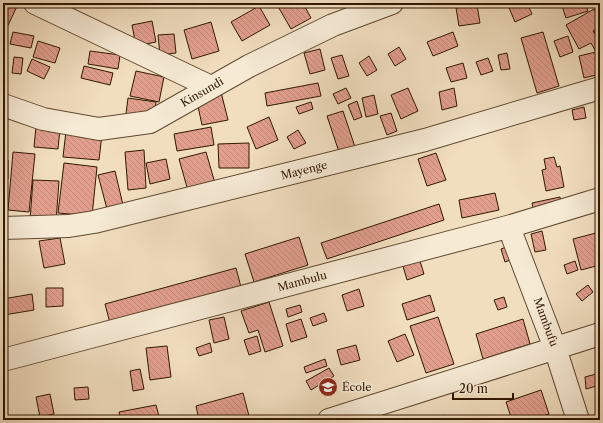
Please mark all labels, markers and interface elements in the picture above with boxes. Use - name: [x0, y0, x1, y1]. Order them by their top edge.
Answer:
- street label: Kinsundi: [178, 74, 227, 110]
- street label: Mayenge: [279, 157, 329, 183]
- street label: Mambulu: [276, 268, 328, 294]
- street label: Mambufu: [531, 296, 561, 349]
- scale bar: [453, 375, 513, 401]
- school or university icon: École: [317, 376, 339, 398]
- place label: École: [342, 380, 372, 394]
- text: 20 m: [459, 381, 488, 396]

